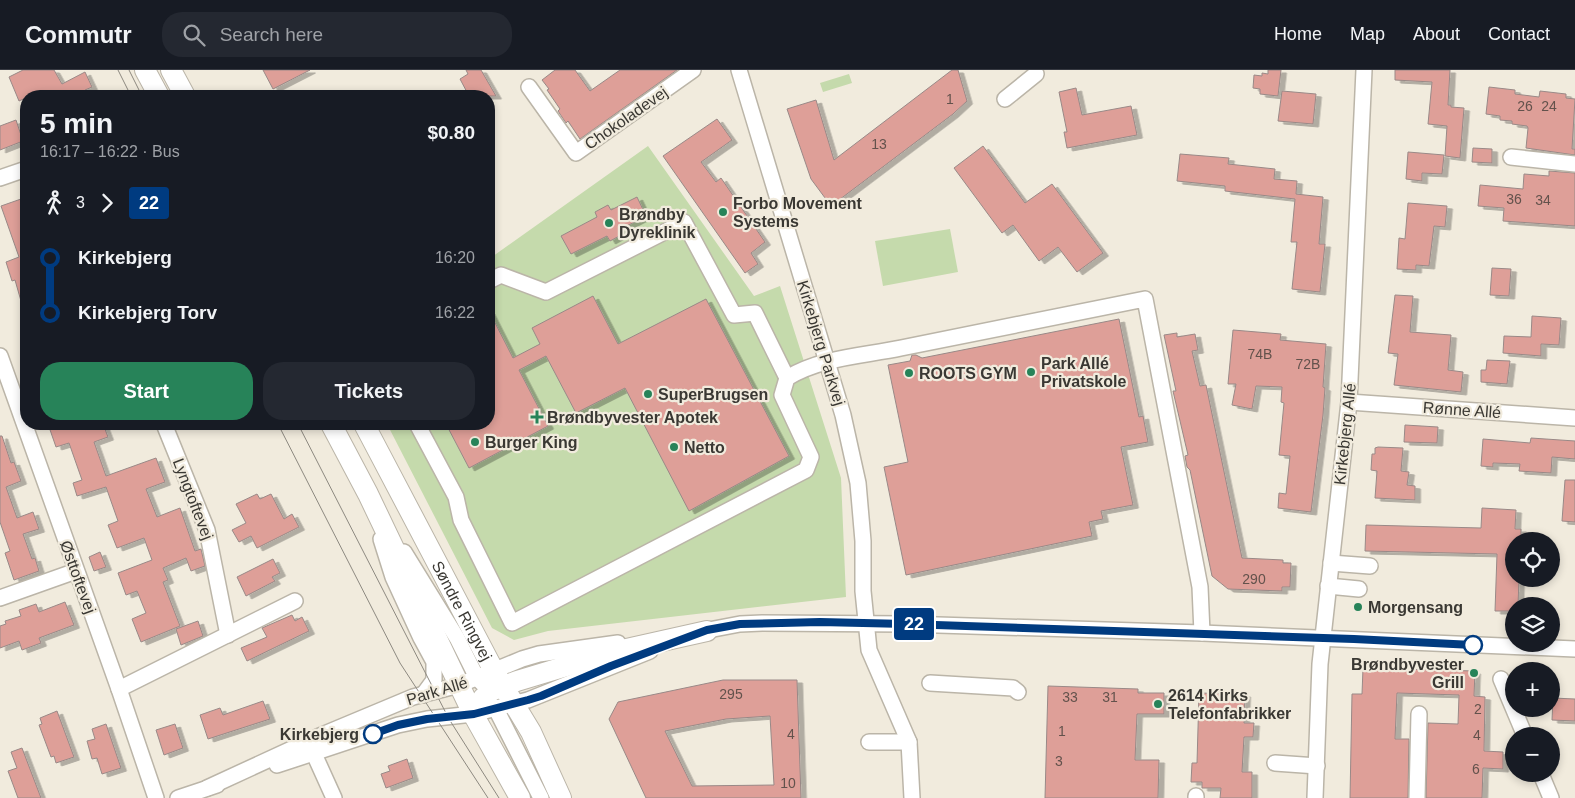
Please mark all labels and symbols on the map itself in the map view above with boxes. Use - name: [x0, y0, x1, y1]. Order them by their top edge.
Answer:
- street label: Chokoladevej: [581, 83, 671, 153]
- house number: 1: [946, 91, 954, 107]
- house number: 26: [1517, 98, 1533, 114]
- house number: 24: [1541, 98, 1557, 114]
- house number: 13: [871, 136, 887, 152]
- house number: 36: [1506, 191, 1522, 207]
- house number: 34: [1535, 192, 1551, 208]
- place label: Forbo Movement Systems: [733, 195, 863, 230]
- place label: Brøndby Dyreklinik: [619, 206, 696, 241]
- marker: Forbo Movement Systems: [717, 206, 729, 218]
- marker: Brøndby Dyreklinik: [603, 217, 615, 229]
- street label: Kirkebjerg Parkvej: [794, 278, 848, 408]
- house number: 74B: [1248, 346, 1272, 362]
- place label: Park Allé Privatskole: [1041, 355, 1126, 390]
- house number: 72B: [1296, 356, 1320, 372]
- place label: ROOTS GYM: [919, 365, 1017, 382]
- marker: Park Allé Privatskole: [1025, 366, 1037, 378]
- marker: ROOTS GYM: [903, 367, 915, 379]
- street label: Kirkebjerg Allé: [1331, 382, 1359, 486]
- place label: SuperBrugsen: [658, 386, 768, 403]
- marker: SuperBrugsen: [642, 388, 654, 400]
- street label: Rønne Allé: [1422, 399, 1502, 421]
- place label: Brøndbyvester Apotek: [547, 409, 718, 426]
- marker: Brøndbyvester Apotek: [531, 411, 543, 423]
- place label: Burger King: [485, 434, 577, 451]
- marker: Burger King: [469, 436, 481, 448]
- place label: Netto: [684, 439, 725, 456]
- marker: Netto: [668, 441, 680, 453]
- street label: Lyngtoftevej: [170, 456, 216, 542]
- street label: Østtoftevej: [57, 538, 99, 616]
- street label: Søndre Ringvej: [429, 558, 495, 664]
- house number: 290: [1242, 571, 1266, 587]
- place label: Morgensang: [1368, 599, 1463, 616]
- marker: Morgensang: [1352, 601, 1364, 613]
- line badge: 22: [892, 608, 936, 640]
- unlabelled marker: [1463, 635, 1483, 655]
- place label: Brøndbyvester Grill: [1351, 656, 1464, 691]
- marker: Brøndbyvester Grill: [1468, 667, 1480, 679]
- street label: Park Allé: [404, 674, 470, 708]
- house number: 295: [719, 686, 743, 702]
- place label: 2614 Kirks Telefonfabrikker: [1168, 687, 1291, 722]
- house number: 33: [1062, 689, 1078, 705]
- house number: 31: [1102, 689, 1118, 705]
- marker: 2614 Kirks Telefonfabrikker: [1152, 698, 1164, 710]
- house number: 2: [1474, 701, 1482, 717]
- house number: 1: [1058, 723, 1066, 739]
- marker: Kirkebjerg: [363, 724, 383, 744]
- place label: Kirkebjerg: [280, 726, 359, 743]
- house number: 4: [787, 726, 795, 742]
- house number: 4: [1473, 727, 1481, 743]
- house number: 3: [1055, 753, 1063, 769]
- house number: 6: [1472, 761, 1480, 777]
- house number: 10: [780, 775, 796, 791]

